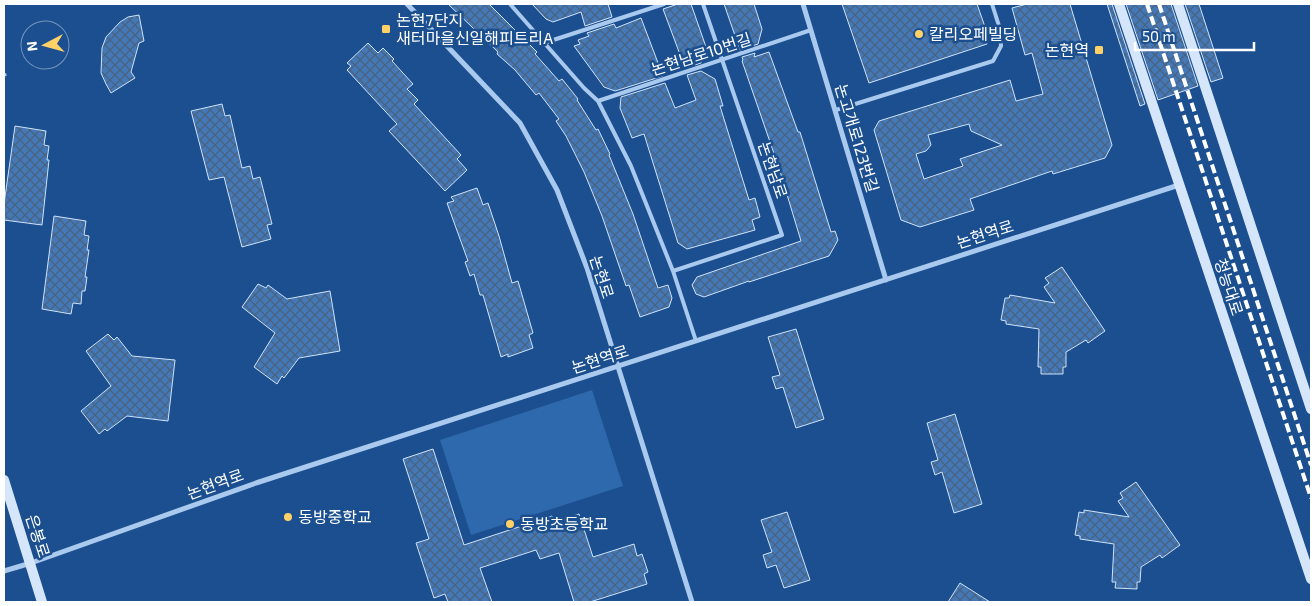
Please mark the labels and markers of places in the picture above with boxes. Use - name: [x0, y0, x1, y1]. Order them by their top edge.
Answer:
- place label: 논현7단지 새터마을신일해피트리A: [396, 10, 553, 47]
- marker: 논현7단지 새터마을신일해피트리A: [380, 23, 392, 35]
- place label: 칼리오페빌딩: [929, 24, 1017, 43]
- marker: 칼리오페빌딩: [913, 28, 925, 40]
- place label: 논현역: [1045, 40, 1089, 59]
- marker: 논현역: [1093, 44, 1105, 56]
- place label: 동방중학교: [298, 507, 372, 526]
- marker: 동방중학교: [282, 511, 294, 523]
- place label: 동방초등학교: [520, 514, 608, 533]
- marker: 동방초등학교: [504, 518, 516, 530]

